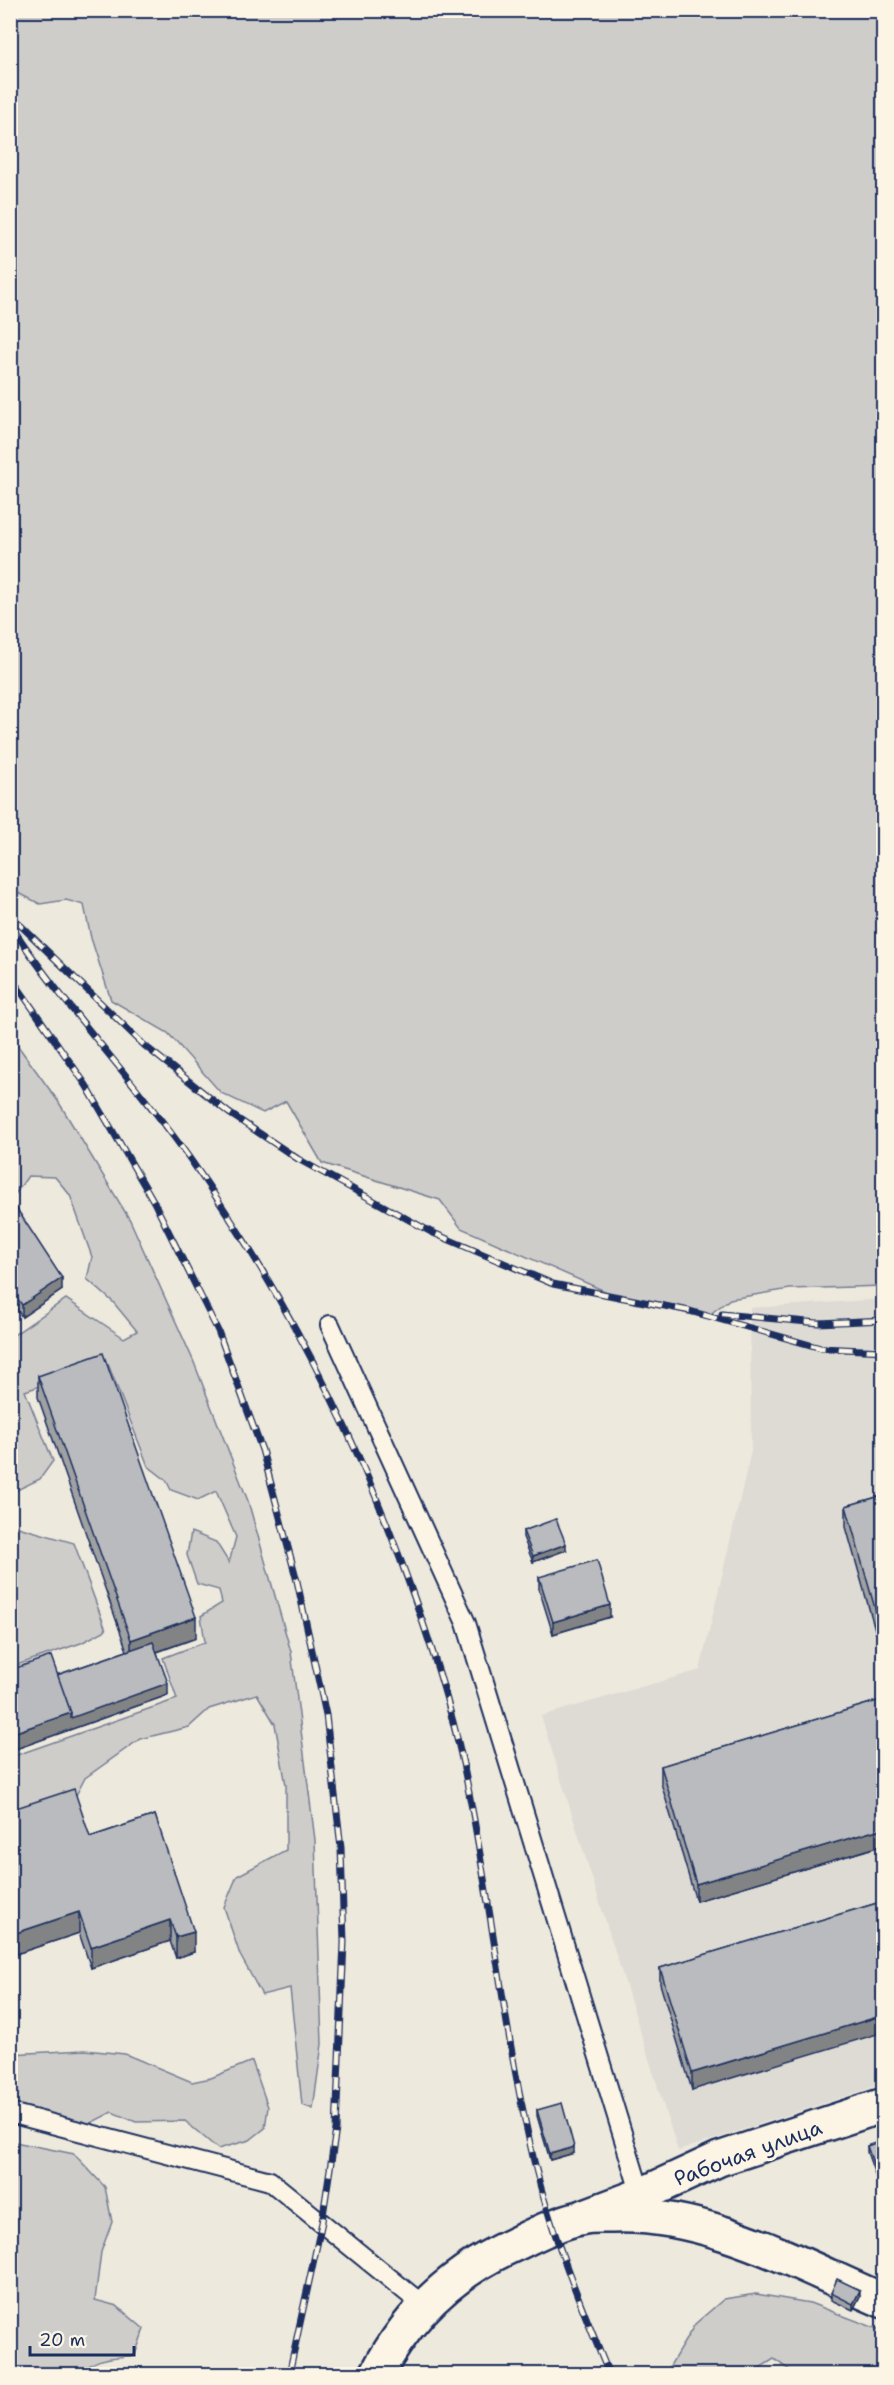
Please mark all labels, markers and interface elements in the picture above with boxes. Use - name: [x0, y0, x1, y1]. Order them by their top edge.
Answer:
- street label: Рабочая улица: [670, 2113, 826, 2193]
- scale bar: [30, 2319, 134, 2357]
- text: 20 m: [39, 2328, 85, 2352]

